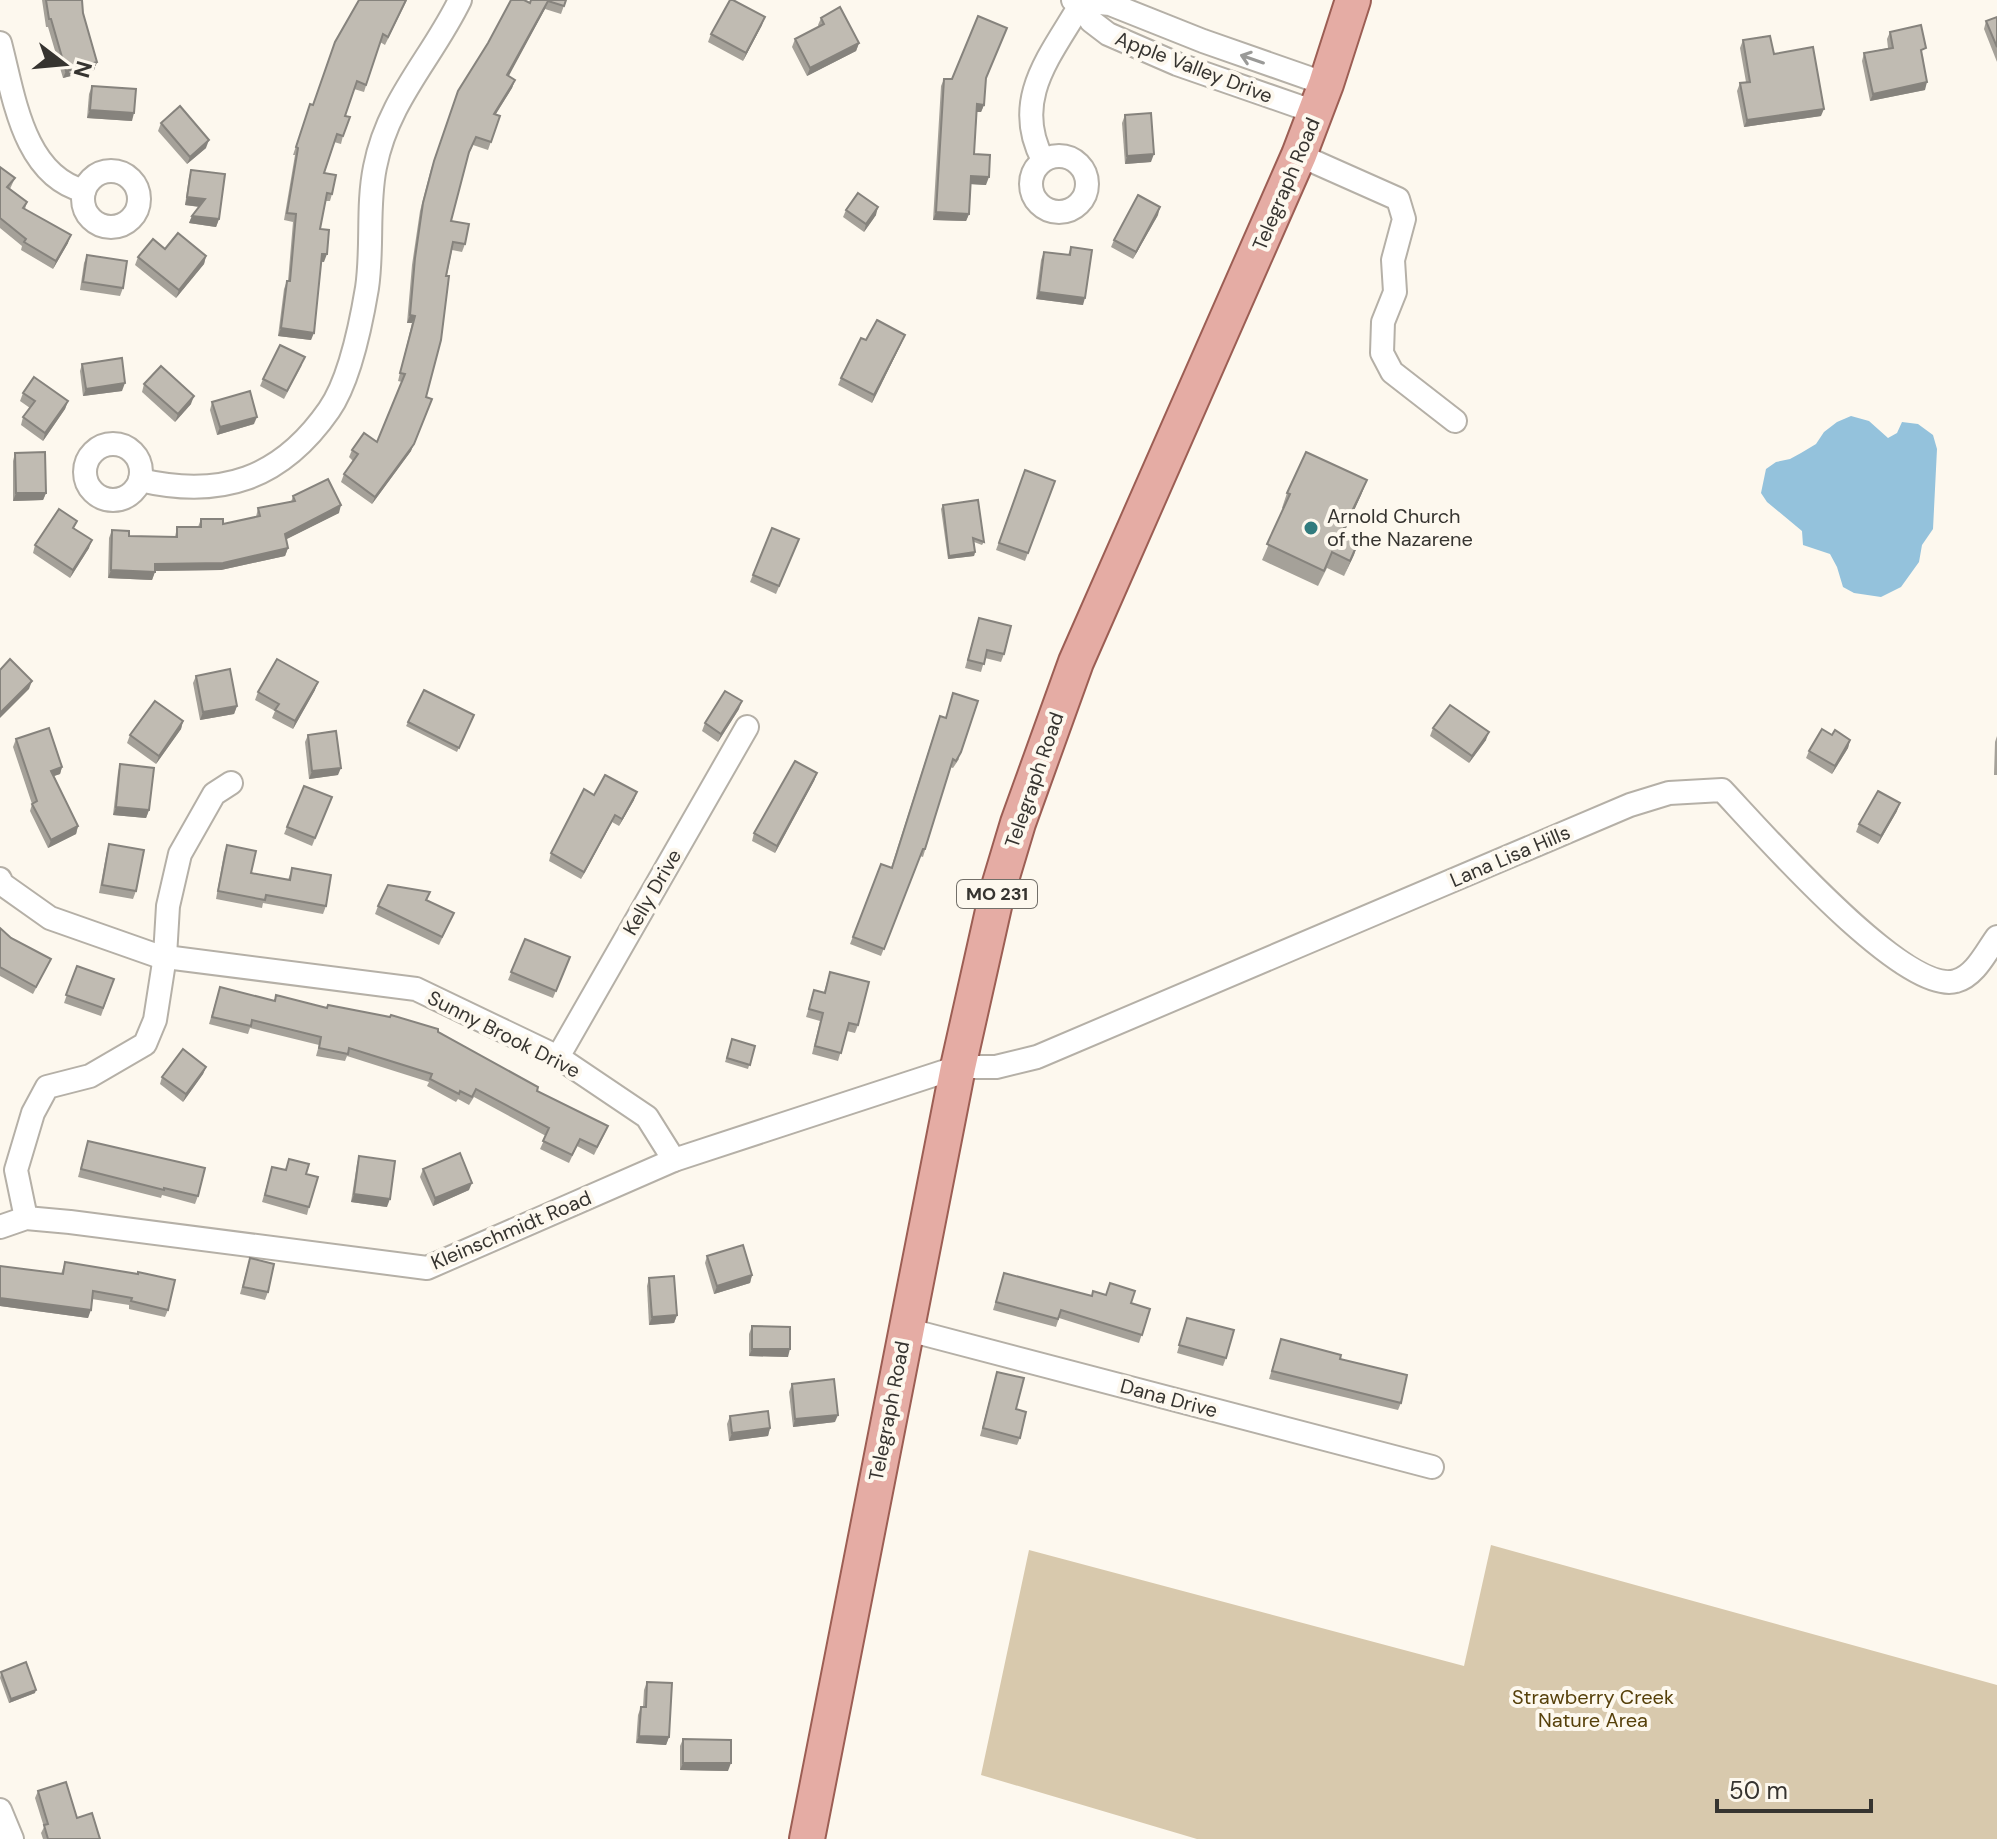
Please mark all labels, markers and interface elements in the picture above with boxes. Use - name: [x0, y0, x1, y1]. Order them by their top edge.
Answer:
- north arrow: [24, 24, 104, 104]
- street label: Apple Valley Drive: [1112, 25, 1276, 109]
- one-way arrow: [1240, 50, 1265, 65]
- text: N: [67, 58, 99, 81]
- street label: Telegraph Road: [1246, 114, 1326, 254]
- place label: Arnold Church of the Nazarene: [1327, 503, 1473, 552]
- marker: Arnold Church of the Nazarene: [1302, 519, 1320, 537]
- street label: Telegraph Road: [999, 709, 1069, 851]
- street label: Lana Lisa Hills: [1446, 819, 1574, 893]
- street label: Kelly Drive: [617, 844, 687, 940]
- road number: MO 231: [957, 880, 1037, 908]
- street label: Sunny Brook Drive: [423, 984, 585, 1084]
- street label: Kleinschmidt Road: [427, 1185, 595, 1275]
- street label: Telegraph Road: [863, 1339, 915, 1483]
- street label: Dana Drive: [1117, 1373, 1221, 1423]
- park label: Strawberry Creek Nature Area: [1512, 1684, 1674, 1733]
- scale bar: [1717, 1763, 1871, 1813]
- text: 50 m: [1729, 1775, 1788, 1806]

